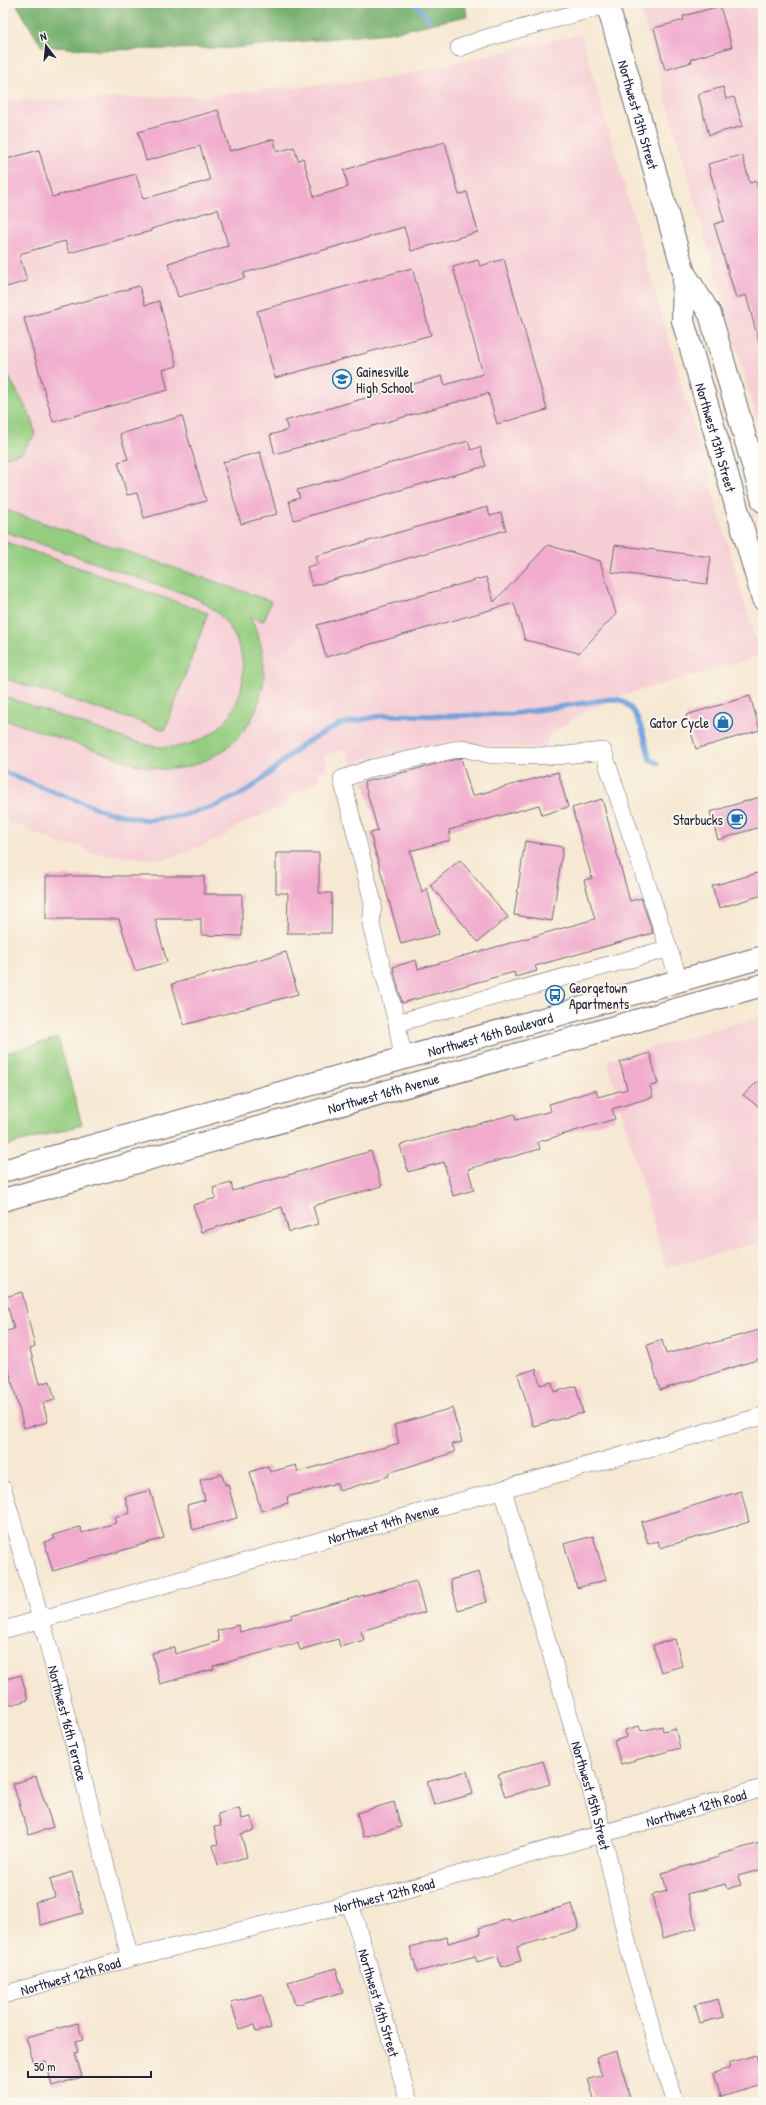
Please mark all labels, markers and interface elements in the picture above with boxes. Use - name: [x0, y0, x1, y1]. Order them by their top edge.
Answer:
- north arrow: [26, 26, 66, 66]
- text: N: [38, 29, 48, 44]
- street label: Northwest 13th Street: [614, 58, 663, 172]
- place label: Gainesville High School: [356, 362, 414, 398]
- school or university icon: Gainesville High School: [331, 368, 353, 390]
- street label: Northwest 13th Street: [692, 380, 741, 494]
- shop icon: Gator Cycle: [712, 711, 734, 733]
- place label: Gator Cycle: [649, 713, 709, 733]
- cafe icon: Starbucks: [726, 808, 748, 830]
- place label: Starbucks: [673, 810, 723, 829]
- place label: Georgetown Apartments: [569, 978, 629, 1014]
- bus stop icon: Georgetown Apartments: [544, 984, 566, 1006]
- street label: Northwest 16th Boulevard: [425, 1007, 555, 1060]
- street label: Northwest 16th Avenue: [325, 1068, 441, 1117]
- street label: Northwest 14th Avenue: [325, 1498, 441, 1548]
- street label: Northwest 16th Terrace: [44, 1663, 93, 1783]
- street label: Northwest 15th Street: [568, 1739, 615, 1852]
- street label: Northwest 12th Road: [644, 1784, 749, 1830]
- street label: Northwest 12th Road: [332, 1872, 437, 1917]
- street label: Northwest 16th Street: [355, 1946, 405, 2059]
- street label: Northwest 12th Road: [18, 1952, 123, 1999]
- scale bar: [28, 2053, 151, 2079]
- text: 50 m: [34, 2058, 55, 2075]

